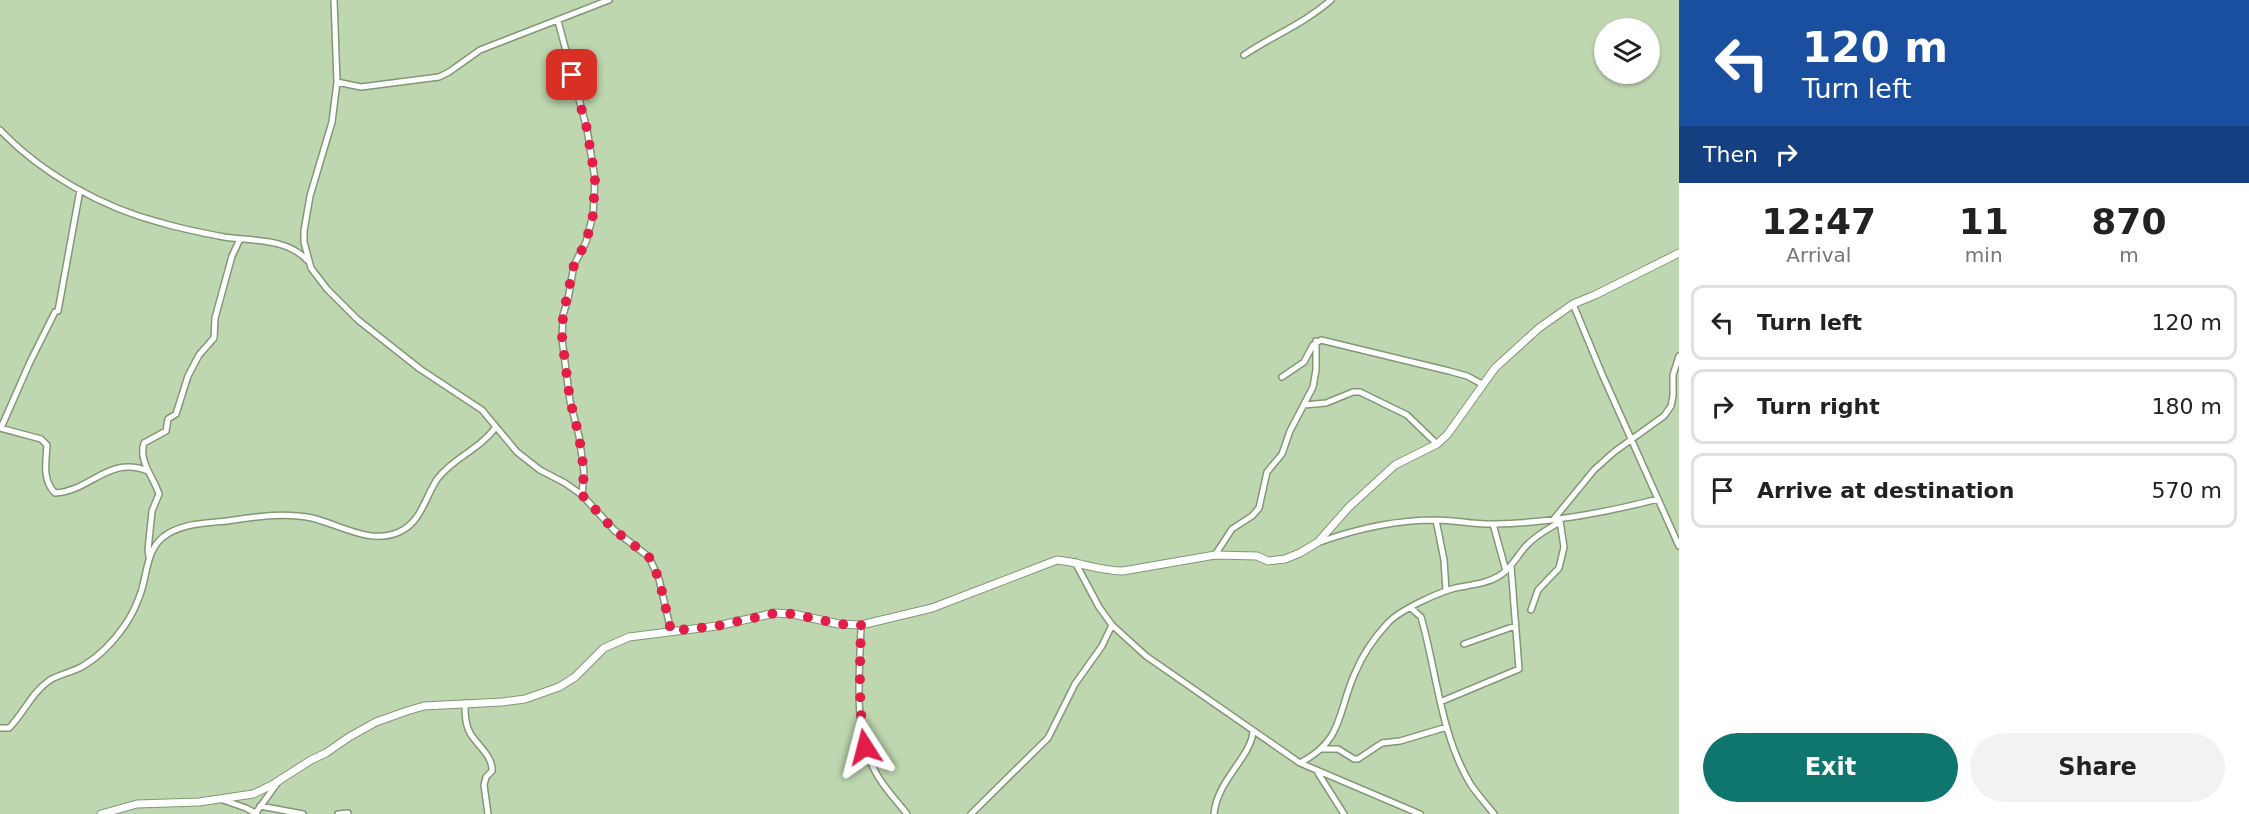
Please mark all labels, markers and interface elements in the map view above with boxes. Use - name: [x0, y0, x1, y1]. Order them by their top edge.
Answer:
- map controls: [1594, 18, 1660, 84]
- button: layers: [1594, 18, 1660, 84]
- text: 120 m: [1802, 23, 1948, 72]
- icon: left: [1703, 24, 1781, 102]
- pin: [546, 49, 597, 100]
- icon: arrive: [555, 58, 588, 91]
- text: Turn left: [1802, 73, 1912, 104]
- icon: right: [1770, 138, 1803, 171]
- text: Then: [1703, 142, 1758, 167]
- text: 12:47: [1762, 201, 1876, 242]
- text: 11: [1959, 201, 2009, 242]
- text: 870: [2091, 201, 2166, 242]
- text: Arrival: [1786, 243, 1851, 267]
- text: min: [1965, 243, 2003, 267]
- text: m: [2119, 243, 2139, 267]
- icon: left: [1706, 306, 1739, 339]
- text: Turn left: [1757, 310, 1862, 335]
- text: 120 m: [2152, 310, 2222, 335]
- icon: right: [1706, 390, 1739, 423]
- text: Turn right: [1757, 394, 1880, 419]
- text: 180 m: [2152, 394, 2222, 419]
- icon: arrive: [1706, 474, 1739, 507]
- text: Arrive at destination: [1757, 478, 2014, 503]
- text: 570 m: [2152, 478, 2222, 503]
- position arrow: [833, 715, 897, 779]
- button: Exit: [1703, 733, 1958, 802]
- button: Share: [1970, 733, 2225, 802]

